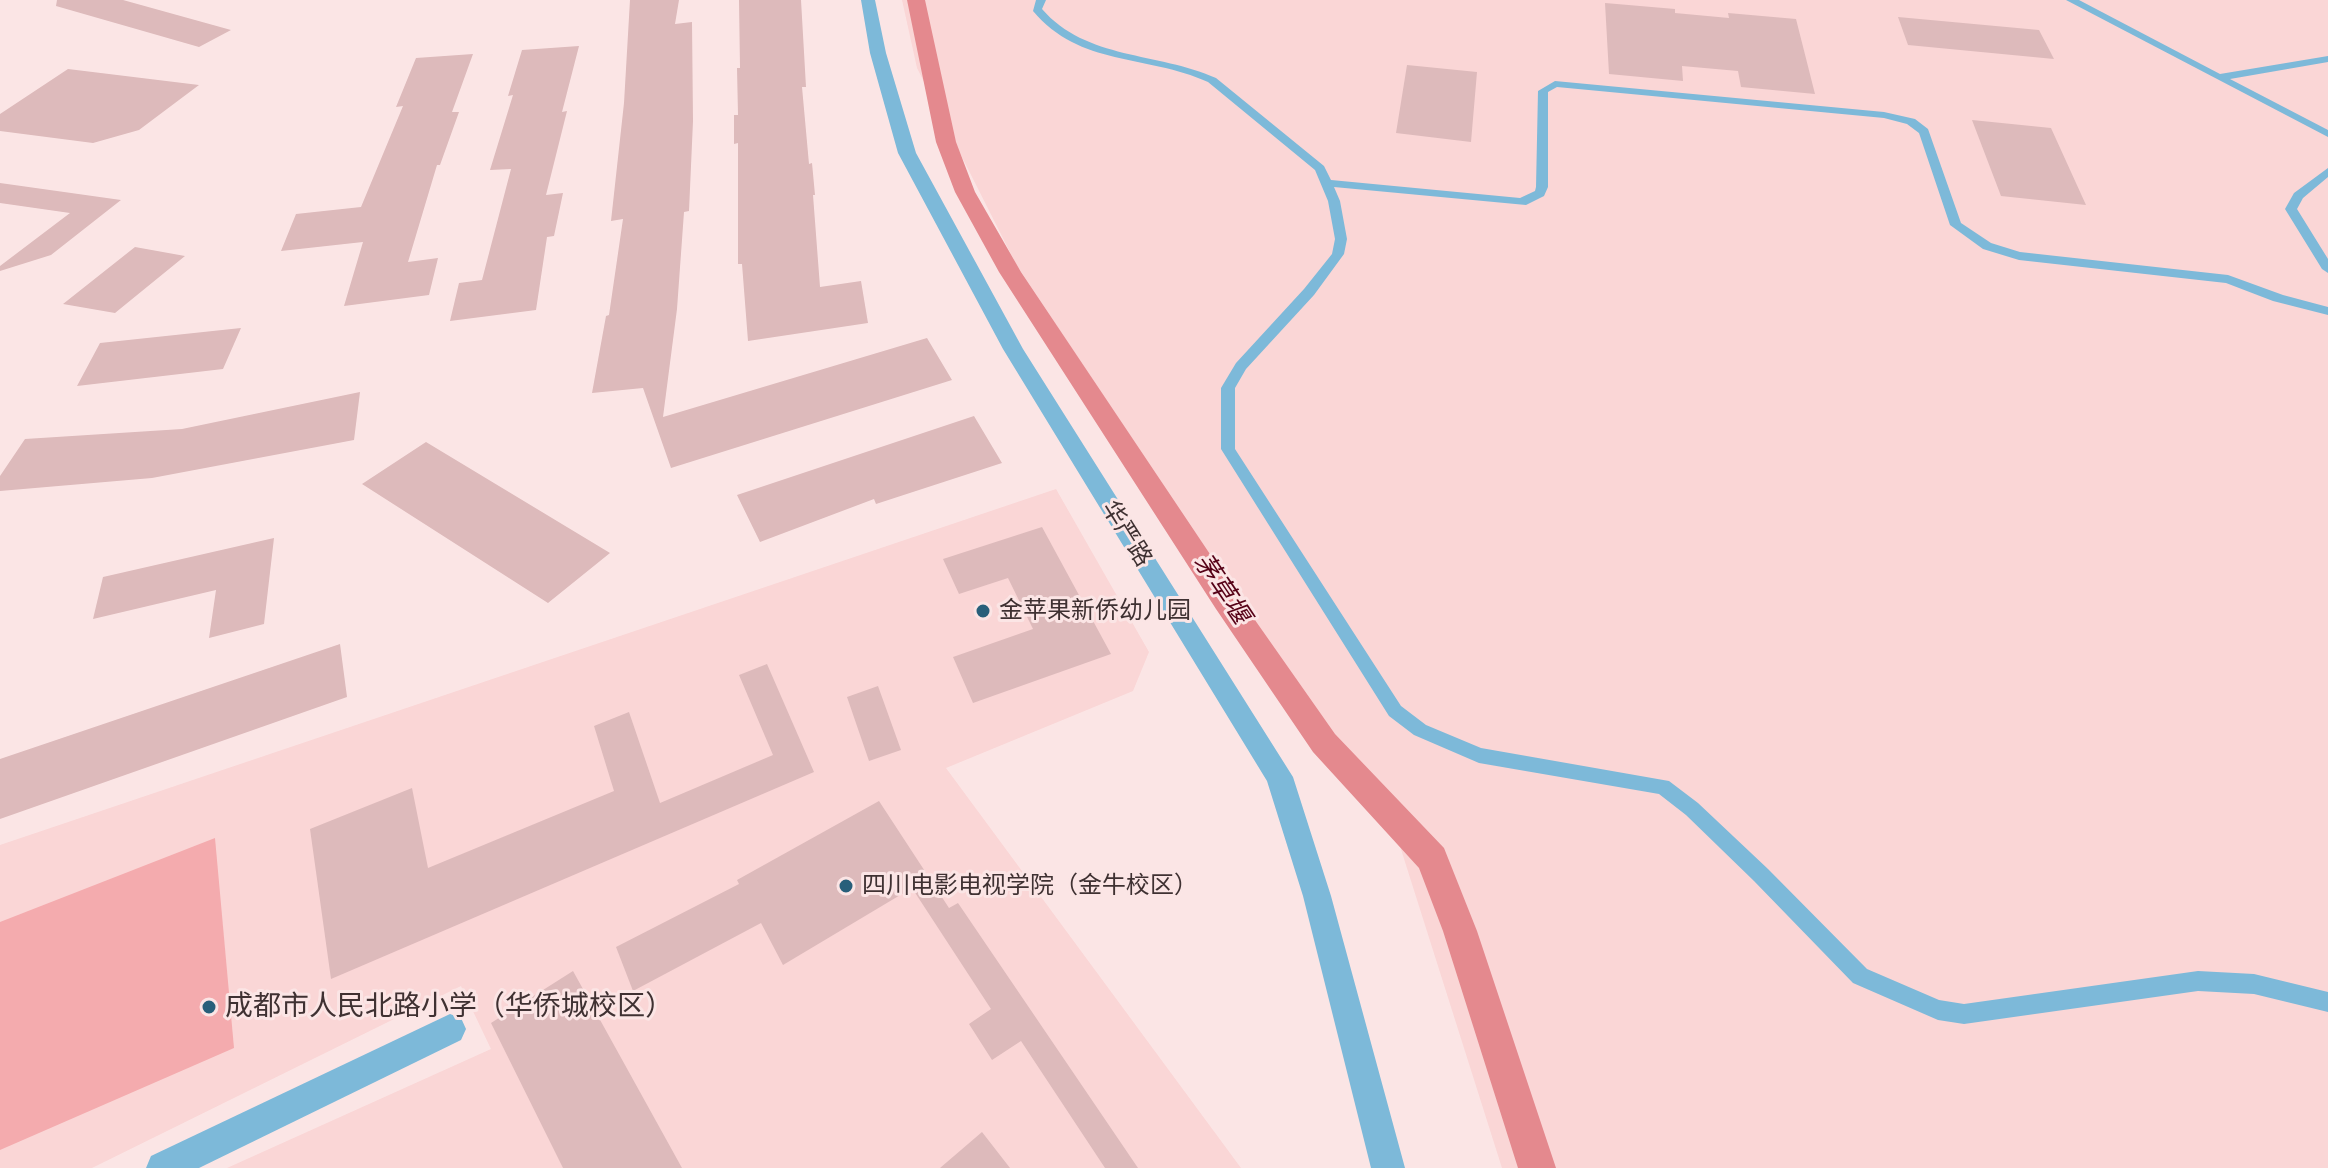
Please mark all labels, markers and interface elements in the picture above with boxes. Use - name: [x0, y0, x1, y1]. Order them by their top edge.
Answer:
- street label: 华严路: [1095, 496, 1157, 572]
- water label: 茅草堰: [1186, 548, 1256, 630]
- place label: 金苹果新侨幼儿园: [999, 597, 1191, 625]
- marker: 金苹果新侨幼儿园: [974, 602, 992, 620]
- place label: 四川电影电视学院（金牛校区）: [862, 872, 1198, 900]
- marker: 四川电影电视学院（金牛校区）: [837, 877, 855, 895]
- place label: 成都市人民北路小学（华侨城校区）: [225, 990, 673, 1024]
- marker: 成都市人民北路小学（华侨城校区）: [200, 998, 218, 1016]

